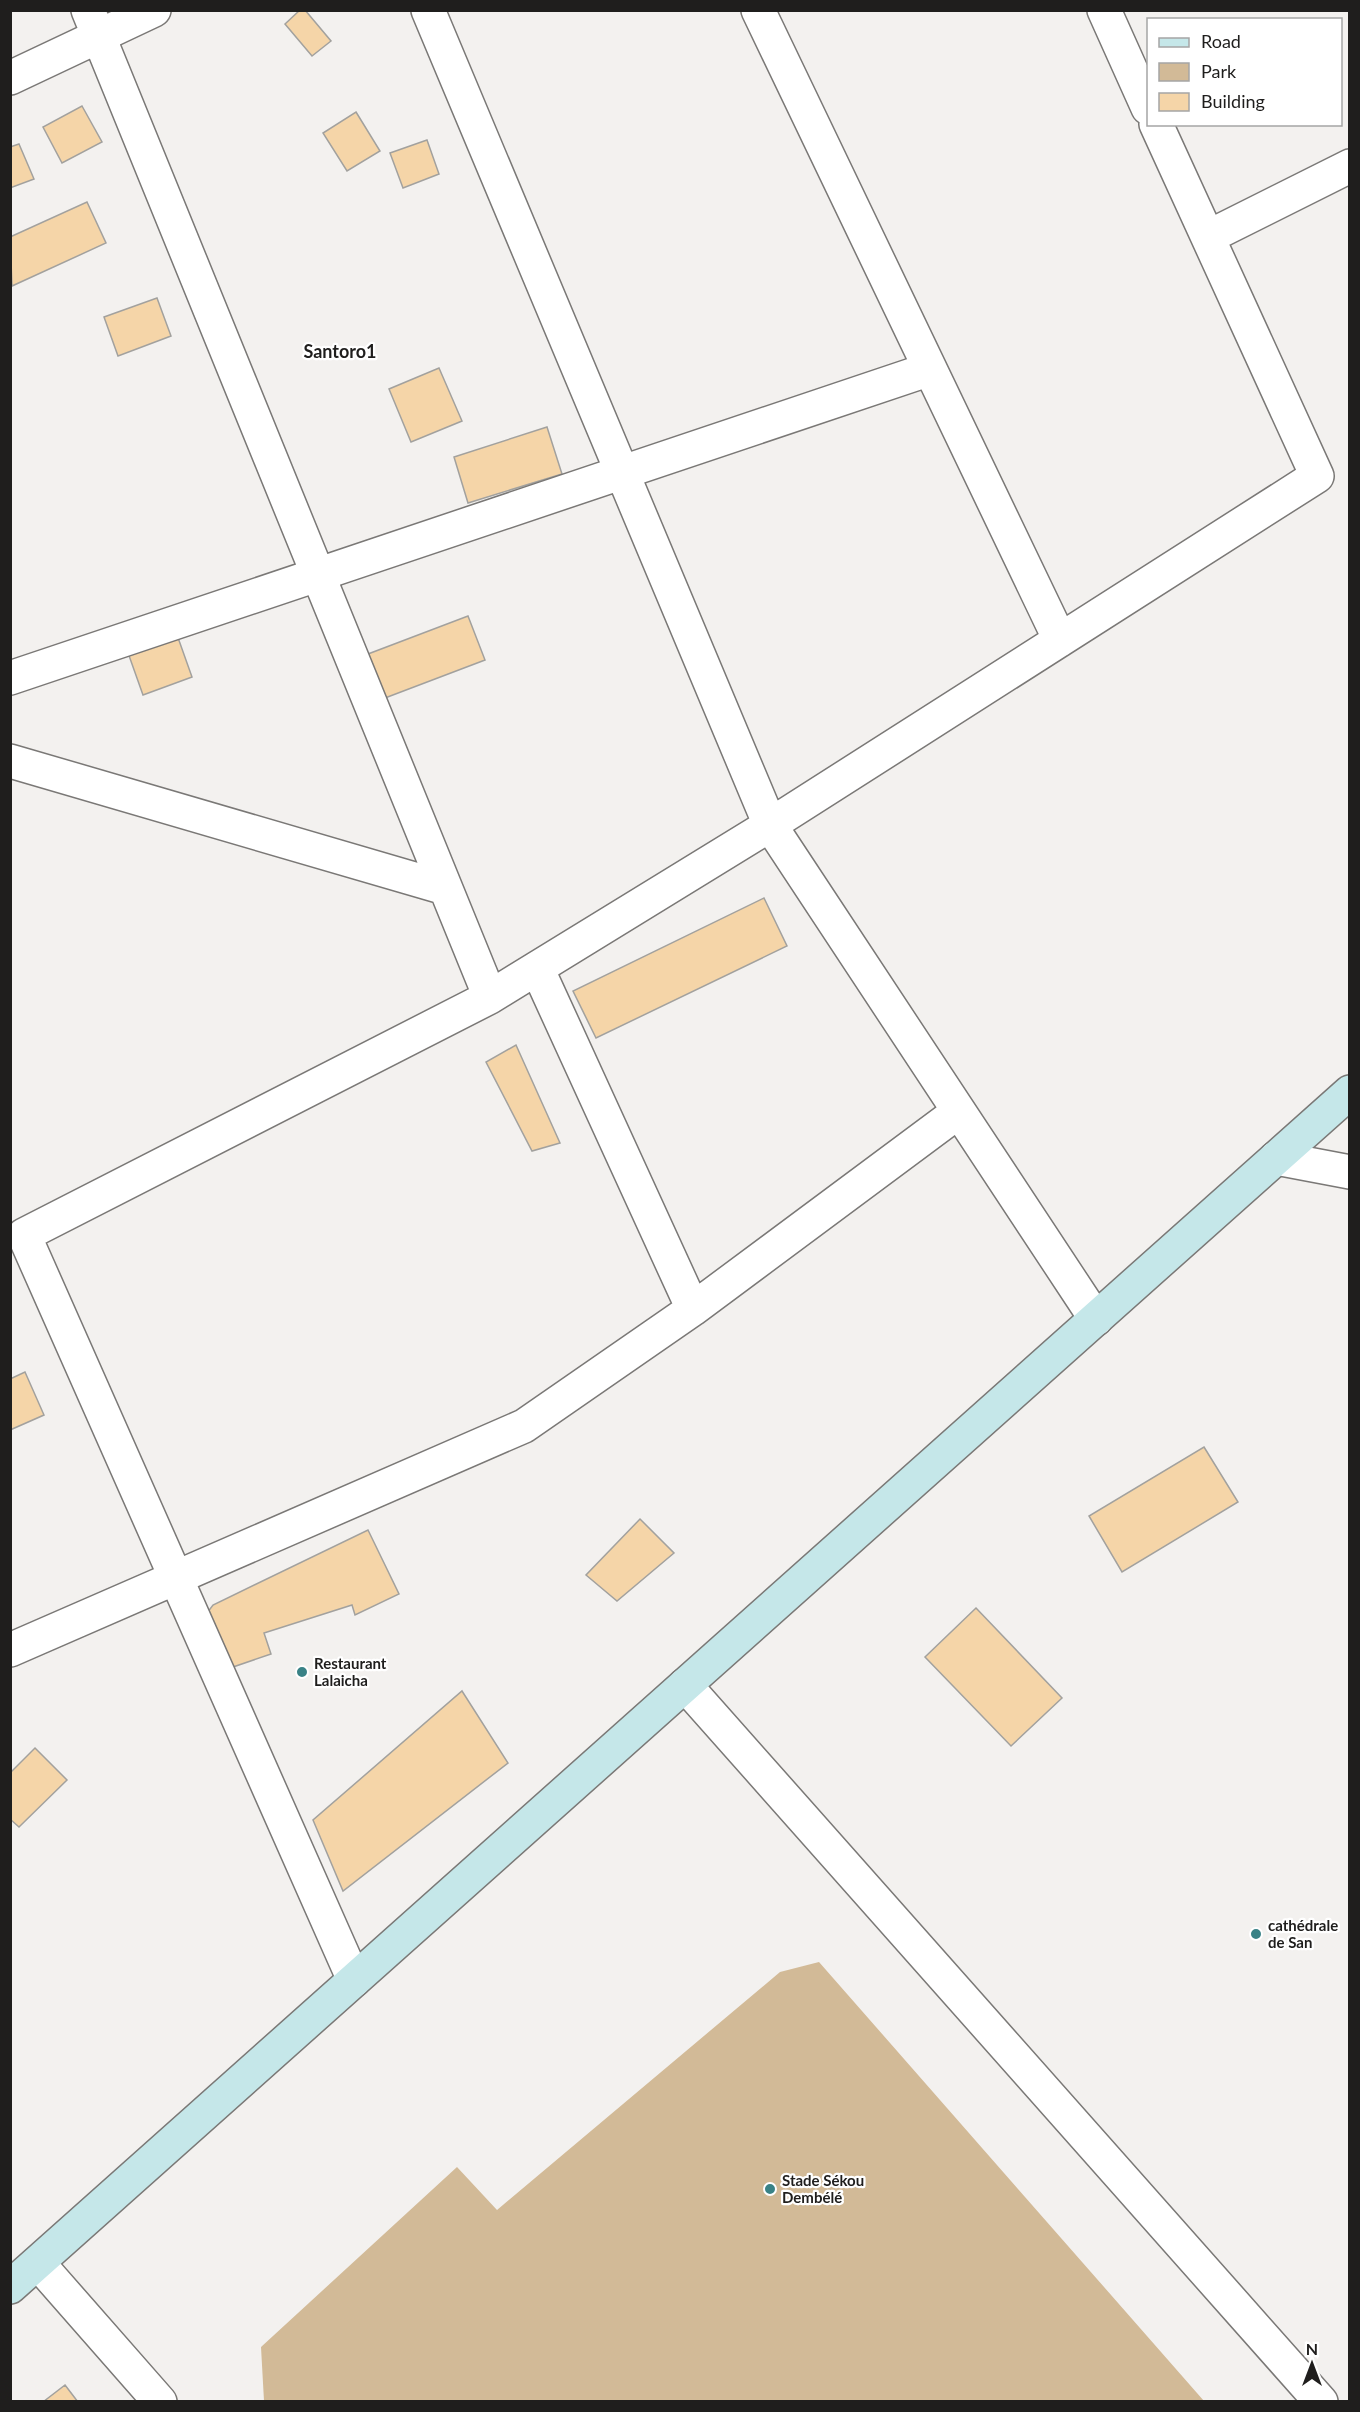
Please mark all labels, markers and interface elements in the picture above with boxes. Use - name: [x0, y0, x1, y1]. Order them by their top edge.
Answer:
- legend: [1147, 18, 1342, 126]
- text: Road: [1201, 30, 1241, 52]
- text: Park: [1201, 60, 1237, 82]
- text: Building: [1201, 90, 1265, 112]
- district label: Santoro1: [303, 340, 377, 362]
- place label: Restaurant Lalaicha: [314, 1654, 387, 1689]
- marker: Restaurant Lalaicha: [295, 1665, 309, 1679]
- place label: cathédrale de San: [1268, 1916, 1338, 1951]
- marker: cathédrale de San: [1249, 1927, 1263, 1941]
- place label: Stade Sékou Dembélé: [782, 2171, 864, 2206]
- marker: Stade Sékou Dembélé: [763, 2182, 777, 2196]
- north arrow: [1282, 2334, 1342, 2394]
- text: N: [1306, 2339, 1318, 2358]

